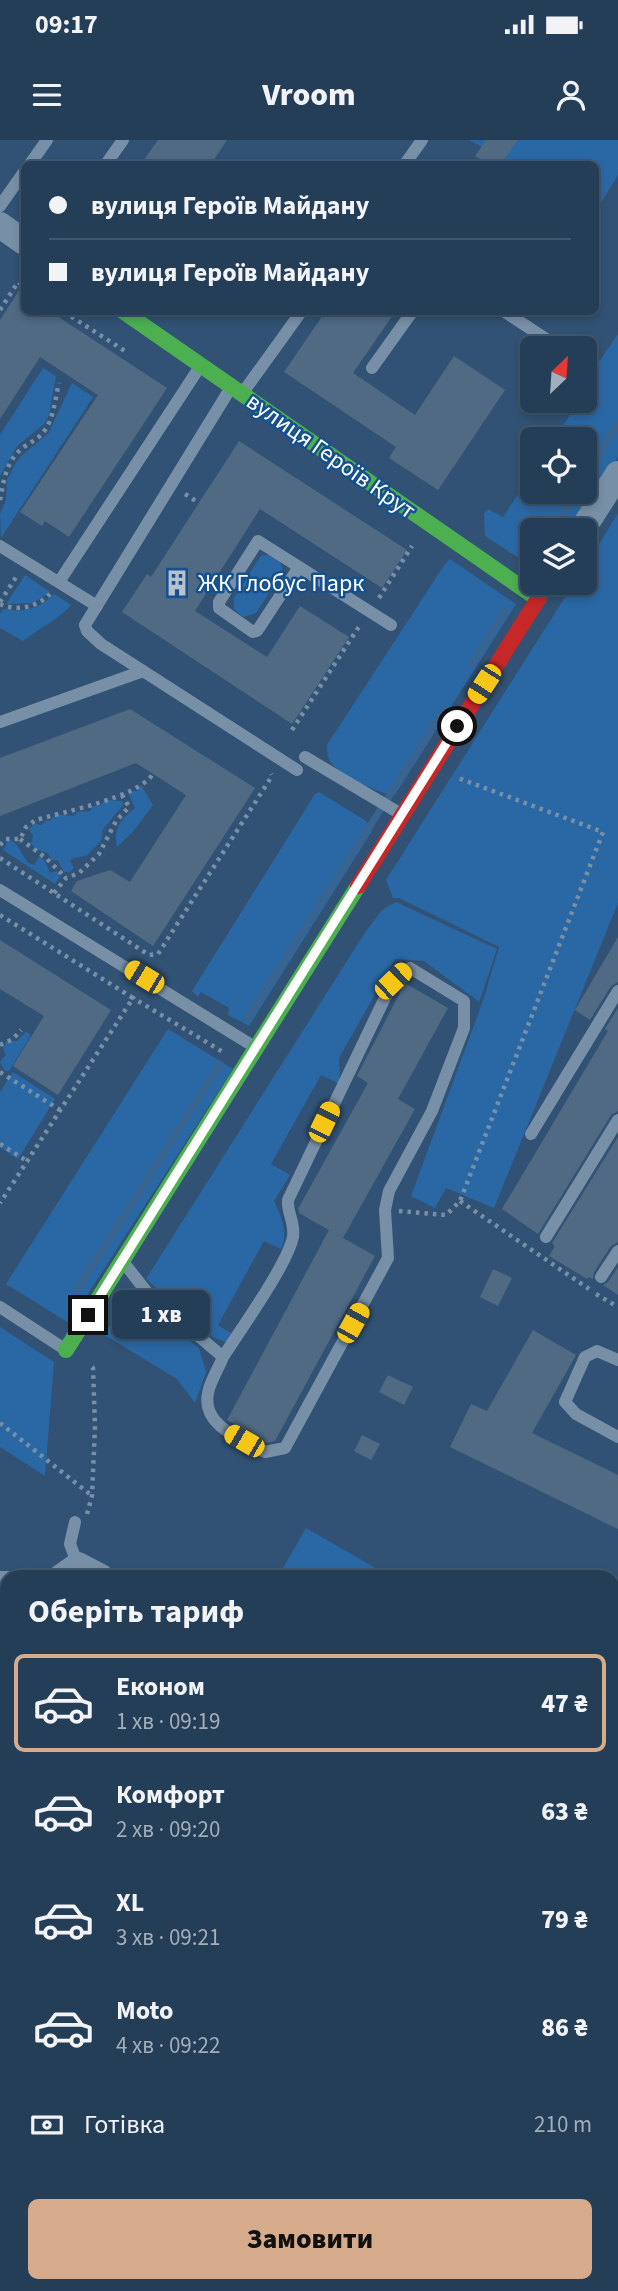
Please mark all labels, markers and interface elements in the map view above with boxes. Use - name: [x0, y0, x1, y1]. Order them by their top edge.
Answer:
- text: 09:17: [35, 6, 98, 43]
- text: Vroom: [262, 72, 356, 118]
- icon: menu: [28, 76, 66, 114]
- icon: person: [552, 76, 590, 114]
- text: вулиця Героїв Майдану: [91, 187, 369, 224]
- text: вулиця Героїв Майдану: [91, 254, 369, 291]
- north arrow: [520, 336, 597, 413]
- map controls: [520, 336, 597, 595]
- street label: вулиця Героїв Крут: [239, 384, 423, 528]
- button: locate: [520, 427, 597, 504]
- button: layers: [520, 518, 597, 595]
- place label: ЖК Глобус Парк: [198, 566, 364, 601]
- building icon: ЖК Глобус Парк: [162, 568, 192, 598]
- car: [464, 661, 505, 707]
- route start: [441, 710, 473, 742]
- car: [121, 957, 168, 997]
- car: [371, 959, 416, 1003]
- car: [306, 1099, 343, 1145]
- callout: 1 хв: [112, 1290, 210, 1340]
- text: 1 хв: [140, 1298, 182, 1331]
- route end: [72, 1299, 104, 1331]
- car: [334, 1300, 373, 1346]
- car: [221, 1421, 268, 1461]
- text: Оберіть тариф: [28, 1589, 244, 1635]
- text: Економ: [116, 1668, 205, 1705]
- icon: car: [32, 1672, 95, 1735]
- text: 47 ₴: [541, 1685, 588, 1722]
- text: 1 хв · 09:19: [116, 1705, 220, 1738]
- text: Комфорт: [116, 1776, 225, 1813]
- icon: car: [32, 1780, 95, 1843]
- text: 63 ₴: [541, 1793, 588, 1830]
- text: 2 хв · 09:20: [116, 1813, 220, 1846]
- text: XL: [116, 1884, 144, 1921]
- icon: car: [32, 1888, 95, 1951]
- text: 79 ₴: [541, 1901, 588, 1938]
- text: 3 хв · 09:21: [116, 1921, 220, 1954]
- text: Moto: [116, 1992, 173, 2029]
- icon: car: [32, 1996, 95, 2059]
- text: 86 ₴: [541, 2009, 588, 2046]
- text: 4 хв · 09:22: [116, 2029, 220, 2062]
- icon: cash: [28, 2106, 66, 2144]
- text: Готівка: [84, 2106, 165, 2143]
- text: 210 m: [534, 2108, 592, 2141]
- button: Замовити: [28, 2199, 592, 2279]

